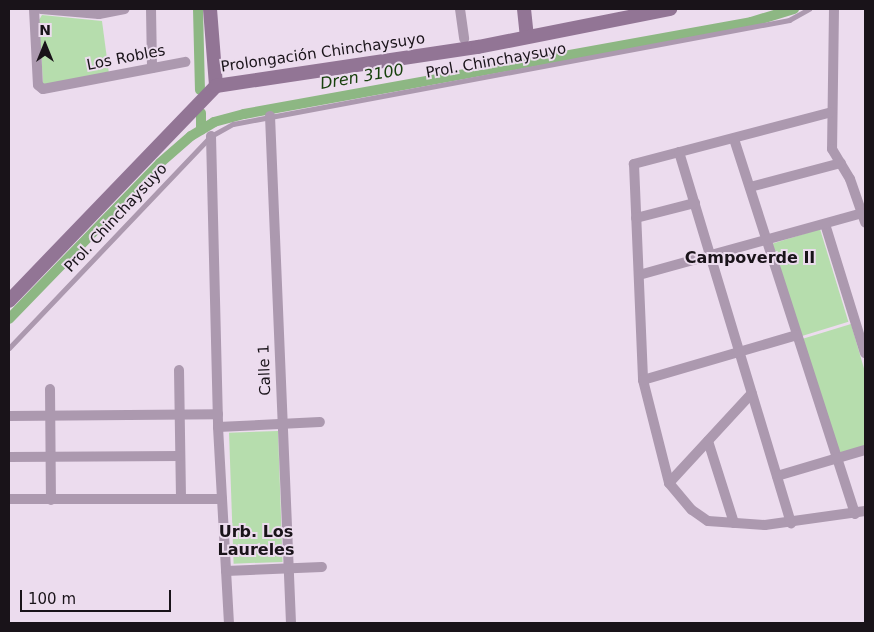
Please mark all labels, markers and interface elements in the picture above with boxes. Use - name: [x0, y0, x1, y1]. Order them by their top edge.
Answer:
- north arrow: [20, 20, 70, 70]
- text: N: [39, 22, 51, 38]
- street label: Prolongación Chinchaysuyo: [220, 30, 426, 76]
- street label: Prol. Chinchaysuyo: [424, 40, 568, 82]
- street label: Los Robles: [85, 42, 167, 74]
- water label: Dren 3100: [319, 60, 405, 94]
- street label: Prol. Chinchaysuyo: [61, 160, 171, 276]
- district label: Campoverde II: [685, 248, 815, 268]
- street label: Calle 1: [255, 344, 275, 396]
- district label: Urb. Los Laureles: [218, 522, 294, 560]
- scale bar: [22, 580, 174, 612]
- text: 100 m: [28, 590, 76, 608]

